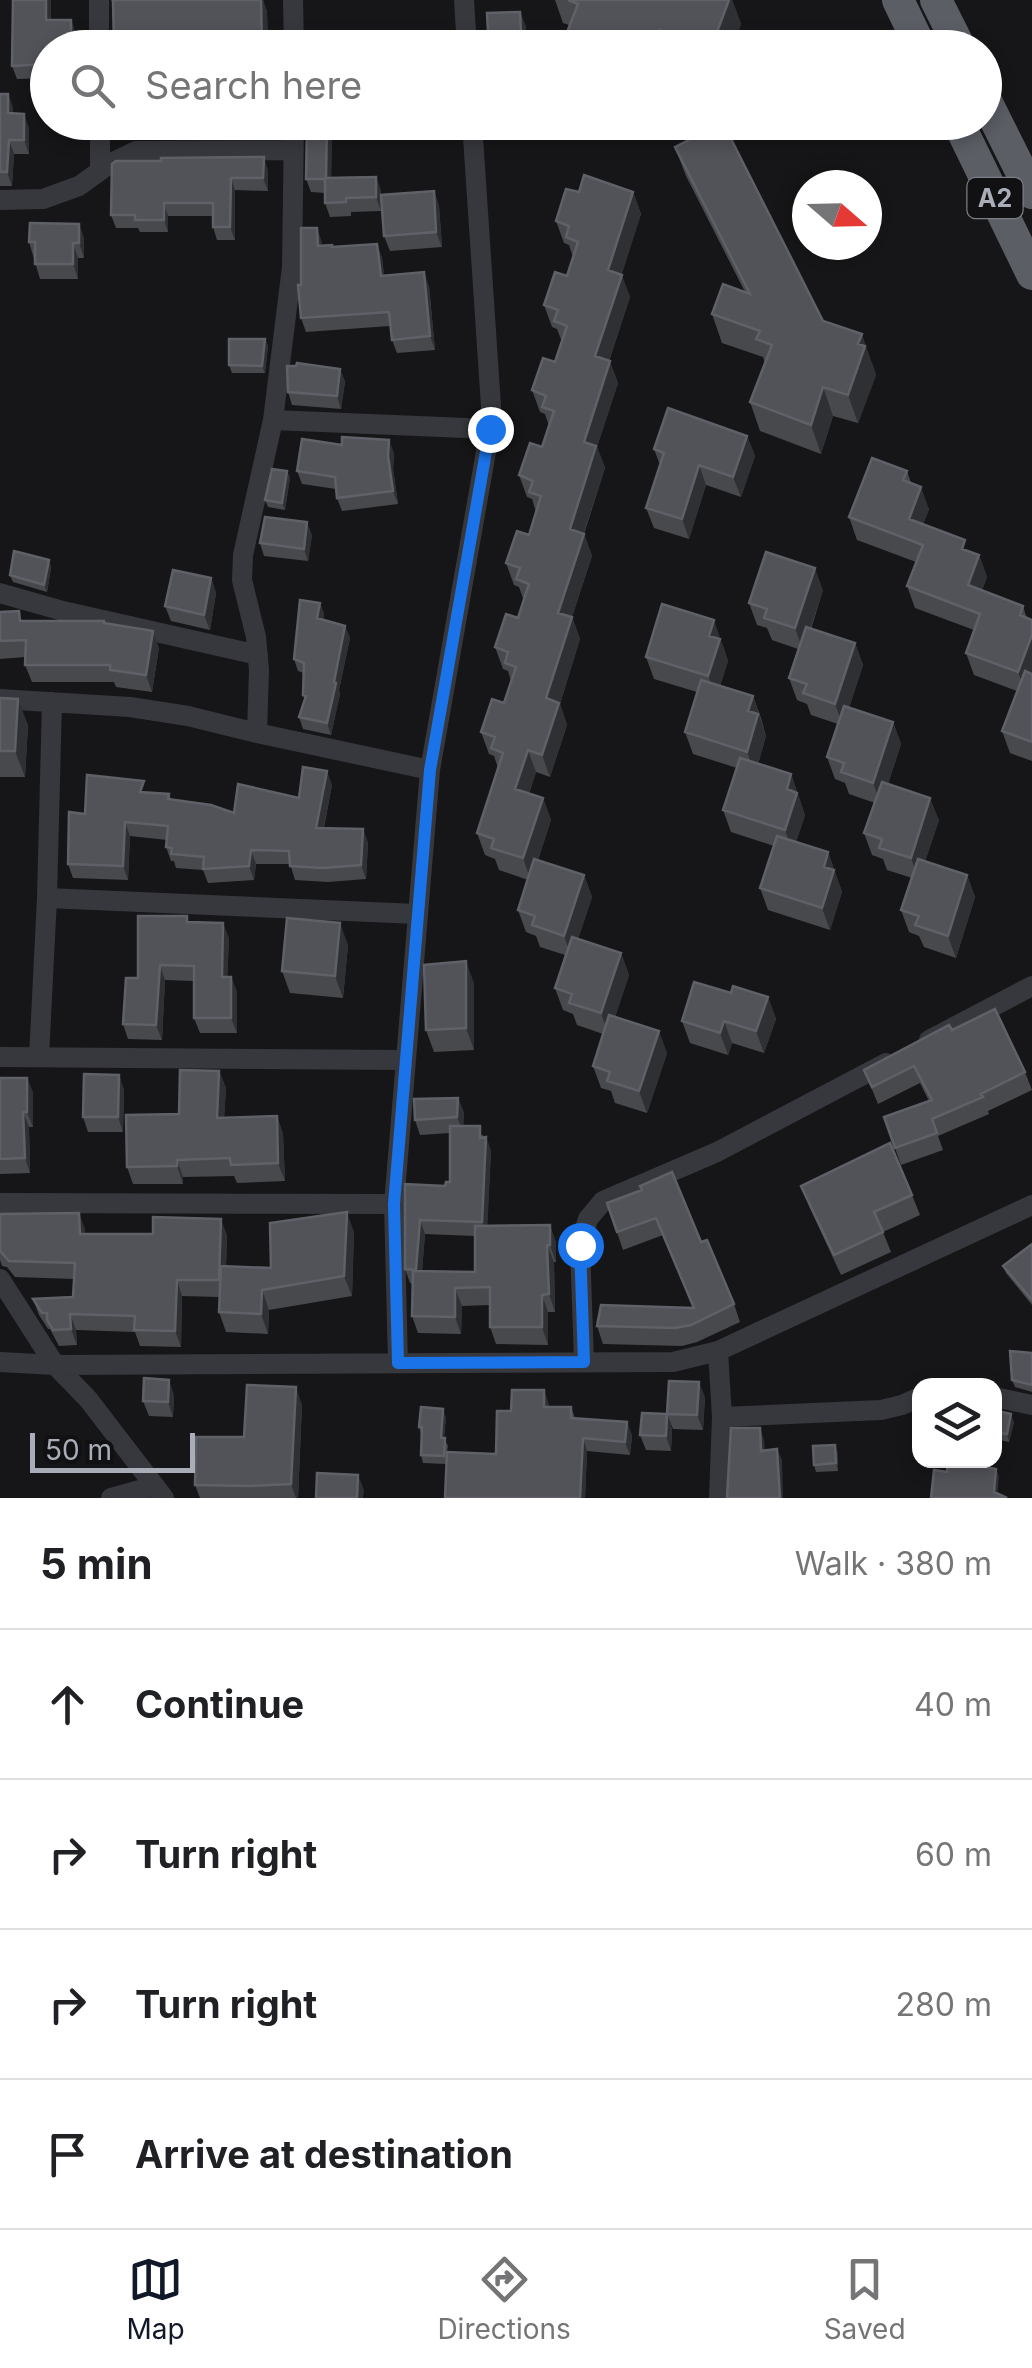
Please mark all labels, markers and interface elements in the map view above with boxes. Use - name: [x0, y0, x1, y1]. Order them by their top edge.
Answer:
- search box: [30, 30, 1002, 140]
- icon: search: [65, 58, 120, 113]
- text: Search here: [145, 62, 362, 108]
- north arrow: [792, 170, 882, 260]
- road number: A2: [968, 178, 1022, 218]
- route end: [468, 407, 514, 453]
- route start: [558, 1223, 604, 1269]
- map controls: [912, 1378, 1002, 1468]
- button: layers: [912, 1378, 1002, 1468]
- scale bar: [30, 1428, 195, 1472]
- text: 50 m: [45, 1433, 112, 1467]
- text: 5 min: [40, 1538, 153, 1589]
- text: Walk · 380 m: [795, 1544, 992, 1583]
- icon: ahead: [40, 1677, 95, 1732]
- text: Continue: [135, 1681, 304, 1727]
- text: 40 m: [914, 1685, 992, 1724]
- icon: right: [40, 1827, 95, 1882]
- text: Turn right: [135, 1831, 317, 1877]
- text: 60 m: [915, 1835, 992, 1874]
- icon: right: [40, 1977, 95, 2032]
- text: Turn right: [135, 1981, 317, 2027]
- text: 280 m: [895, 1985, 992, 2024]
- icon: arrive: [40, 2127, 95, 2182]
- text: Arrive at destination: [135, 2131, 513, 2177]
- tab: Map: [126, 2252, 185, 2346]
- tab: Directions: [437, 2252, 571, 2346]
- tab: Saved: [824, 2252, 906, 2346]

